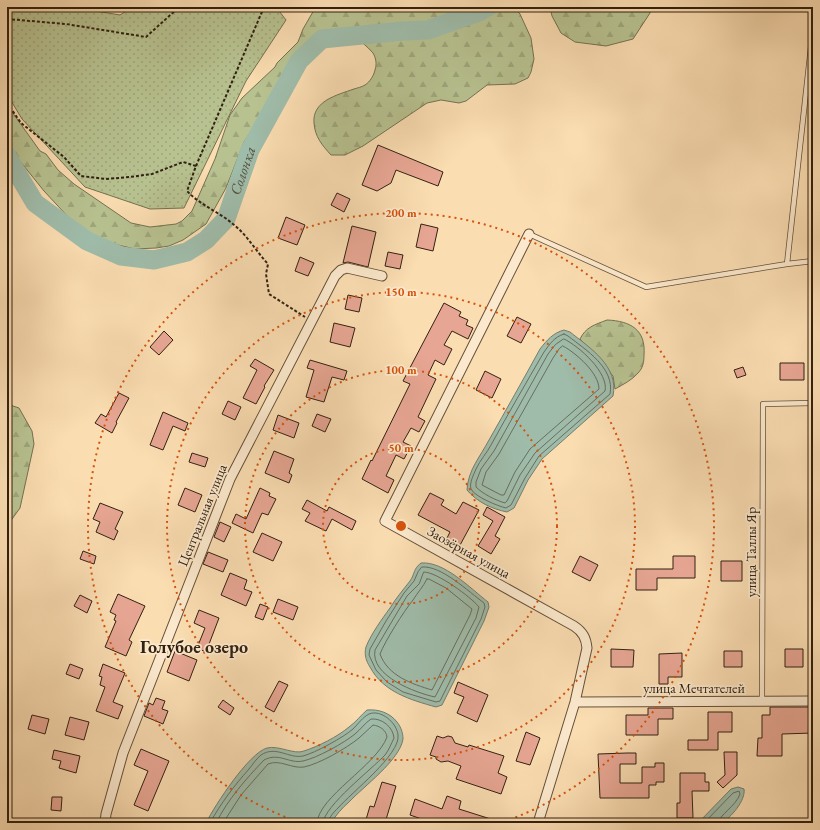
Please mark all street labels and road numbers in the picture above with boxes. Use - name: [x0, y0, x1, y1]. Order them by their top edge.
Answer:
- street label: Центральная улица: [173, 461, 231, 569]
- street label: улица Таллы Яр: [742, 507, 760, 597]
- street label: Заозёрная улица: [424, 522, 514, 582]
- street label: улица Мечтателей: [643, 679, 745, 697]

